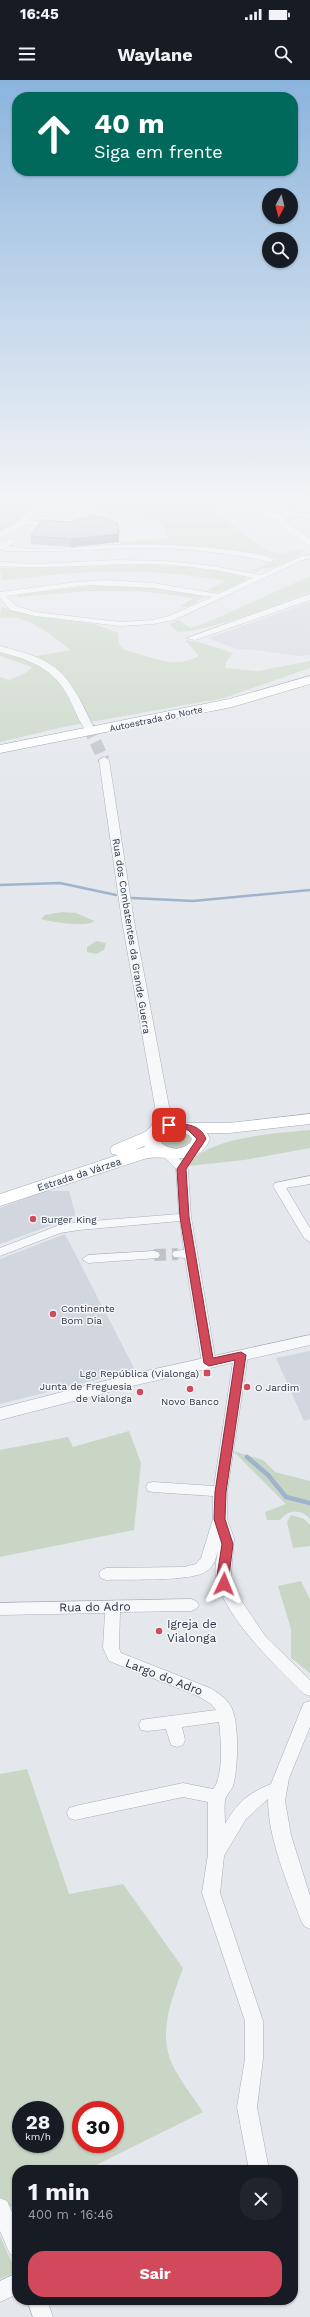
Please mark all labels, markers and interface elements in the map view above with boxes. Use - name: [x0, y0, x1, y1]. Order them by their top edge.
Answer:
- text: 16:45: [20, 5, 59, 23]
- icon: menu: [16, 43, 38, 65]
- icon: search: [272, 43, 294, 65]
- text: Waylane: [117, 44, 193, 65]
- text: 40 m: [94, 107, 164, 140]
- icon: ahead: [28, 108, 80, 160]
- text: Siga em frente: [94, 141, 223, 162]
- north arrow: [262, 188, 298, 224]
- map controls: [262, 188, 298, 268]
- button: search: [262, 232, 298, 268]
- street label: Autoestrada do Norte: [109, 704, 203, 734]
- street label: Rua dos Combatentes da Grande Guerra: [111, 838, 152, 1035]
- pin: [152, 1108, 186, 1142]
- icon: arrive: [158, 1114, 180, 1136]
- street label: Estrada da Várzea: [36, 1156, 123, 1193]
- marker: Burger King: [28, 1214, 38, 1224]
- place label: Burger King: [41, 1214, 97, 1225]
- place label: Continente Bom Dia: [61, 1303, 115, 1326]
- marker: Continente Bom Dia: [48, 1309, 58, 1319]
- place label: Lgo República (Vialonga): [79, 1368, 199, 1379]
- marker: Lgo República (Vialonga): [202, 1368, 212, 1378]
- place label: Junta de Freguesia de Vialonga: [39, 1381, 132, 1404]
- marker: O Jardim: [242, 1382, 252, 1392]
- place label: O Jardim: [255, 1382, 299, 1393]
- marker: Novo Banco: [185, 1384, 195, 1394]
- marker: Junta de Freguesia de Vialonga: [135, 1387, 145, 1397]
- place label: Novo Banco: [161, 1396, 219, 1407]
- position arrow: [203, 1563, 245, 1605]
- street label: Rua do Adro: [59, 1599, 131, 1615]
- place label: Igreja de Vialonga: [167, 1617, 217, 1645]
- marker: Igreja de Vialonga: [154, 1626, 164, 1636]
- street label: Largo do Adro: [123, 1656, 205, 1698]
- speed limit sign: 30: [72, 2101, 124, 2153]
- text: 28: [26, 2110, 50, 2134]
- text: km/h: [25, 2131, 51, 2142]
- text: 1 min: [28, 2178, 90, 2206]
- button: close: [240, 2178, 282, 2220]
- text: 400 m · 16:46: [28, 2207, 113, 2222]
- button: Sair: [28, 2251, 282, 2297]

